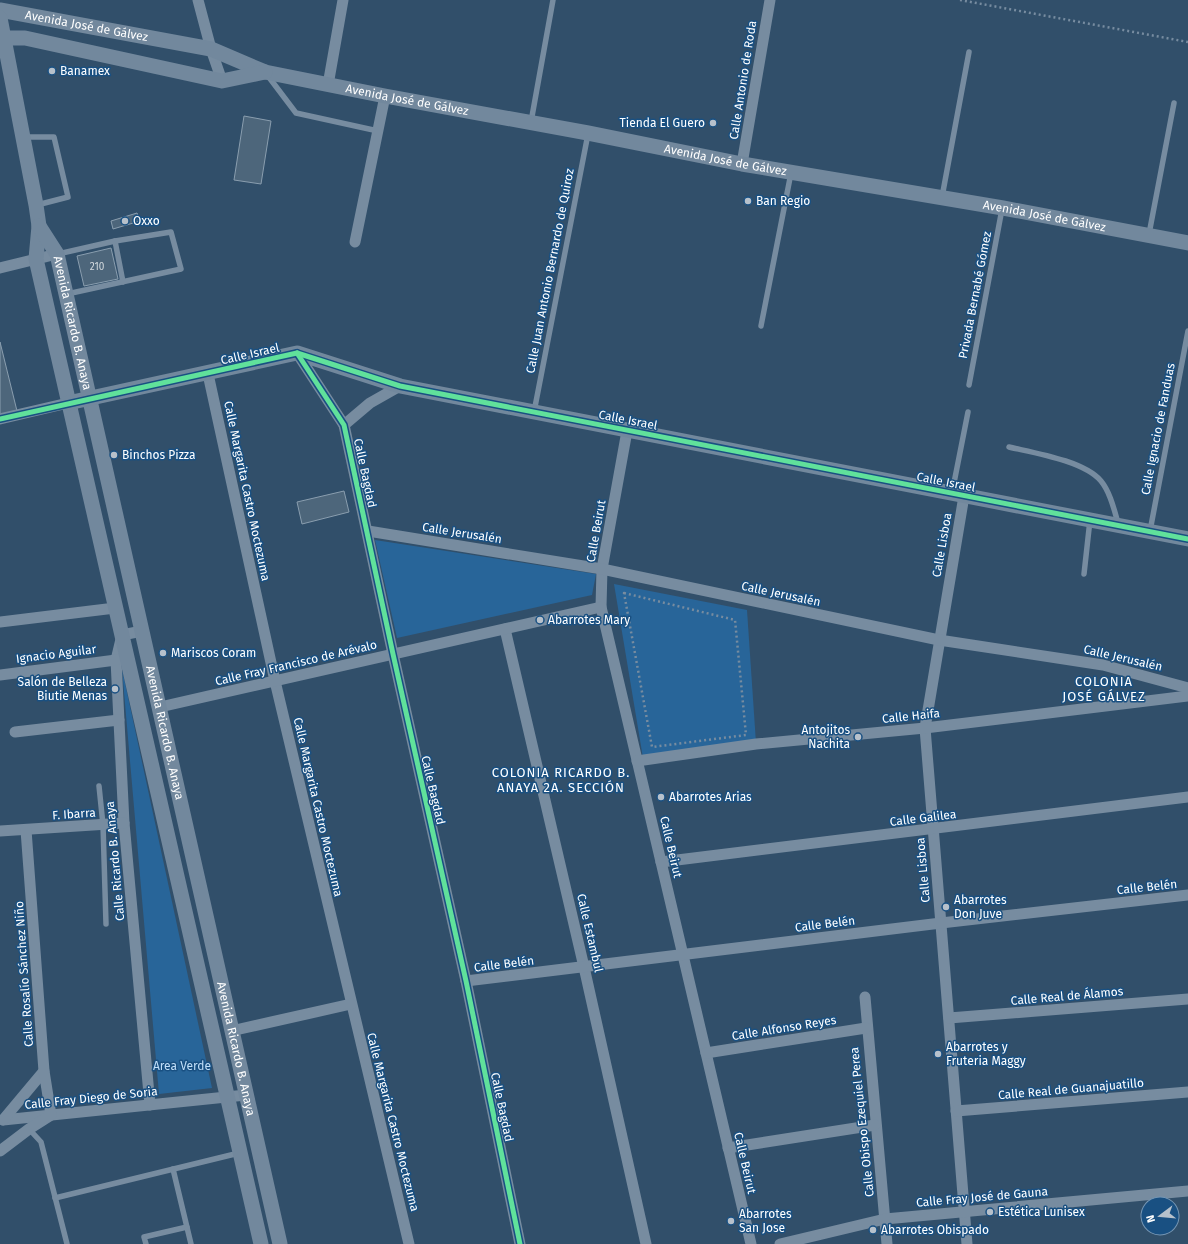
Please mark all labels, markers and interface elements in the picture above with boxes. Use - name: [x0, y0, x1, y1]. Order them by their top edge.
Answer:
- street label: Avenida José de Gálvez: [24, 8, 149, 44]
- street label: Calle Antonio de Roda: [727, 20, 759, 140]
- place label: Banamex: [60, 64, 110, 78]
- marker: Banamex: [47, 66, 57, 76]
- street label: Avenida José de Gálvez: [344, 81, 470, 118]
- place label: Tienda El Guero: [620, 116, 705, 130]
- marker: Tienda El Guero: [708, 118, 718, 128]
- street label: Avenida José de Gálvez: [663, 141, 788, 178]
- street label: Calle Juan Antonio Bernardo de Quiroz: [523, 167, 577, 375]
- place label: Ban Regio: [756, 194, 810, 208]
- marker: Ban Regio: [743, 196, 753, 206]
- street label: Avenida José de Gálvez: [982, 198, 1107, 234]
- place label: Oxxo: [133, 214, 160, 228]
- marker: Oxxo: [120, 216, 130, 226]
- street label: Privada Bernabé Gómez: [956, 230, 994, 360]
- street label: Avenida Ricardo B. Anaya: [51, 255, 94, 391]
- house number: 210: [90, 261, 105, 273]
- street label: Calle Israel: [219, 340, 281, 368]
- street label: Calle Ignacio de Fanduas: [1138, 361, 1178, 496]
- street label: Calle Margarita Castro Moctezuma: [221, 400, 273, 582]
- street label: Calle Israel: [597, 407, 659, 433]
- street label: Calle Bagdad: [351, 437, 379, 509]
- place label: Binchos Pizza: [122, 448, 195, 462]
- marker: Binchos Pizza: [109, 450, 119, 460]
- street label: Calle Israel: [915, 469, 977, 495]
- street label: Calle Beirut: [584, 498, 608, 563]
- street label: Calle Lisboa: [929, 512, 955, 578]
- street label: Calle Jerusalén: [421, 520, 503, 546]
- street label: Calle Jerusalén: [740, 579, 822, 609]
- place label: Abarrotes Mary: [548, 613, 630, 627]
- marker: Abarrotes Mary: [535, 615, 545, 625]
- street label: Calle Fray Francisco de Arévalo: [214, 638, 378, 688]
- street label: Ignacio Aguilar: [15, 642, 97, 666]
- street label: Calle Jerusalén: [1082, 642, 1164, 674]
- place label: Mariscos Coram: [171, 646, 256, 660]
- marker: Mariscos Coram: [158, 648, 168, 658]
- street label: Avenida Ricardo B. Anaya: [143, 664, 187, 801]
- district label: COLONIA JOSÉ GÁLVEZ: [1062, 674, 1146, 704]
- place label: Salón de Belleza Biutie Menas: [18, 675, 107, 703]
- marker: Salón de Belleza Biutie Menas: [110, 684, 120, 694]
- street label: Calle Haifa: [881, 706, 941, 726]
- street label: Calle Margarita Castro Moctezuma: [291, 716, 345, 898]
- place label: Antojitos Nachita: [801, 723, 850, 751]
- marker: Antojitos Nachita: [853, 732, 863, 742]
- street label: Calle Bagdad: [418, 754, 448, 826]
- district label: COLONIA RICARDO B. ANAYA 2A. SECCIÓN: [492, 765, 630, 795]
- place label: Abarrotes Arias: [669, 790, 752, 804]
- marker: Abarrotes Arias: [656, 792, 666, 802]
- street label: Calle Ricardo B. Anaya: [103, 801, 127, 921]
- street label: F. Ibarra: [52, 806, 96, 822]
- street label: Calle Galilea: [889, 807, 957, 829]
- street label: Calle Beirut: [657, 815, 685, 880]
- street label: Calle Lisboa: [913, 837, 933, 903]
- street label: Calle Belén: [1116, 877, 1178, 897]
- street label: Calle Estambul: [574, 892, 606, 974]
- place label: Abarrotes Don Juve: [954, 893, 1007, 921]
- street label: Calle Rosalío Sánchez Niño: [12, 901, 36, 1047]
- marker: Abarrotes Don Juve: [941, 902, 951, 912]
- street label: Calle Belén: [794, 913, 856, 935]
- street label: Calle Belén: [473, 953, 535, 975]
- street label: Avenida Ricardo B. Anaya: [214, 980, 258, 1117]
- street label: Calle Real de Álamos: [1010, 983, 1124, 1008]
- street label: Calle Alfonso Reyes: [731, 1013, 838, 1043]
- street label: Calle Margarita Castro Moctezuma: [364, 1031, 422, 1213]
- place label: Abarrotes y Fruteria Maggy: [946, 1040, 1026, 1068]
- street label: Calle Obispo Ezequiel Perea: [847, 1046, 877, 1198]
- marker: Abarrotes y Fruteria Maggy: [933, 1049, 943, 1059]
- park label: Area Verde: [153, 1059, 211, 1073]
- street label: Calle Bagdad: [488, 1071, 516, 1143]
- street label: Calle Real de Guanajuatillo: [998, 1076, 1144, 1102]
- street label: Calle Fray Diego de Soria: [24, 1084, 158, 1112]
- street label: Calle Beirut: [731, 1131, 759, 1196]
- street label: Calle Fray José de Gauna: [915, 1184, 1049, 1210]
- north arrow: [1140, 1196, 1180, 1236]
- place label: Estética Lunisex: [998, 1205, 1085, 1219]
- place label: Abarrotes San Jose: [739, 1207, 792, 1235]
- marker: Estética Lunisex: [985, 1207, 995, 1217]
- text: N: [1144, 1213, 1158, 1224]
- marker: Abarrotes San Jose: [726, 1216, 736, 1226]
- place label: Abarrotes Obispado: [881, 1223, 989, 1237]
- marker: Abarrotes Obispado: [868, 1225, 878, 1235]

